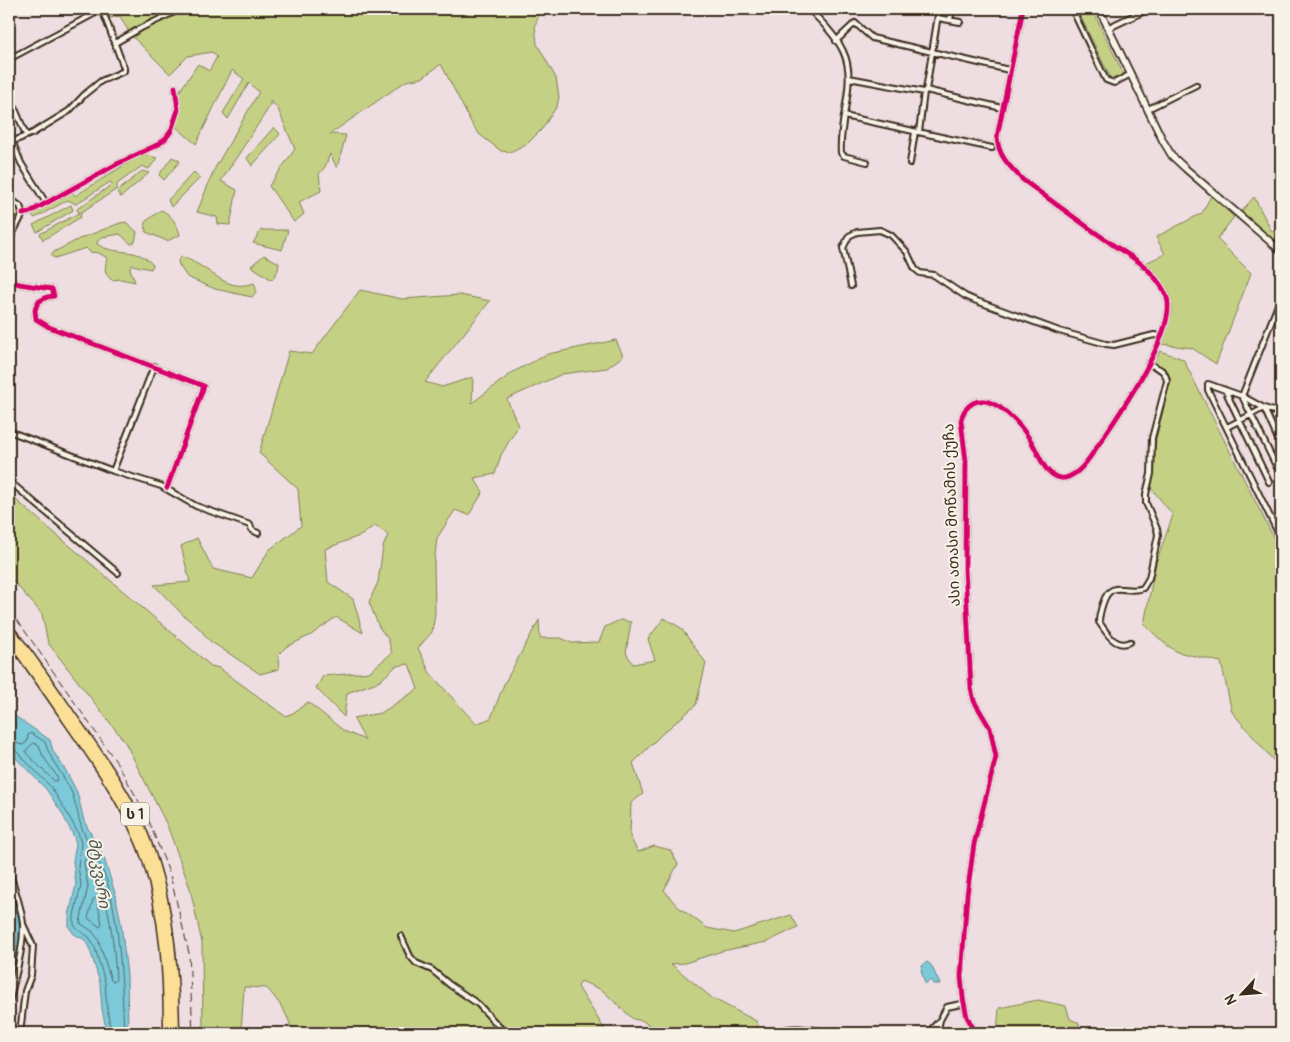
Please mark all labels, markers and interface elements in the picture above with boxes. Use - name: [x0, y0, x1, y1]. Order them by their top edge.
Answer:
- street label: ასი ათასი მოწამის ქუჩა: [939, 423, 965, 607]
- road number: ს 1: [121, 802, 149, 826]
- water label: მტკვარი: [84, 837, 115, 910]
- north arrow: [1218, 970, 1268, 1020]
- text: N: [1221, 991, 1240, 1007]

